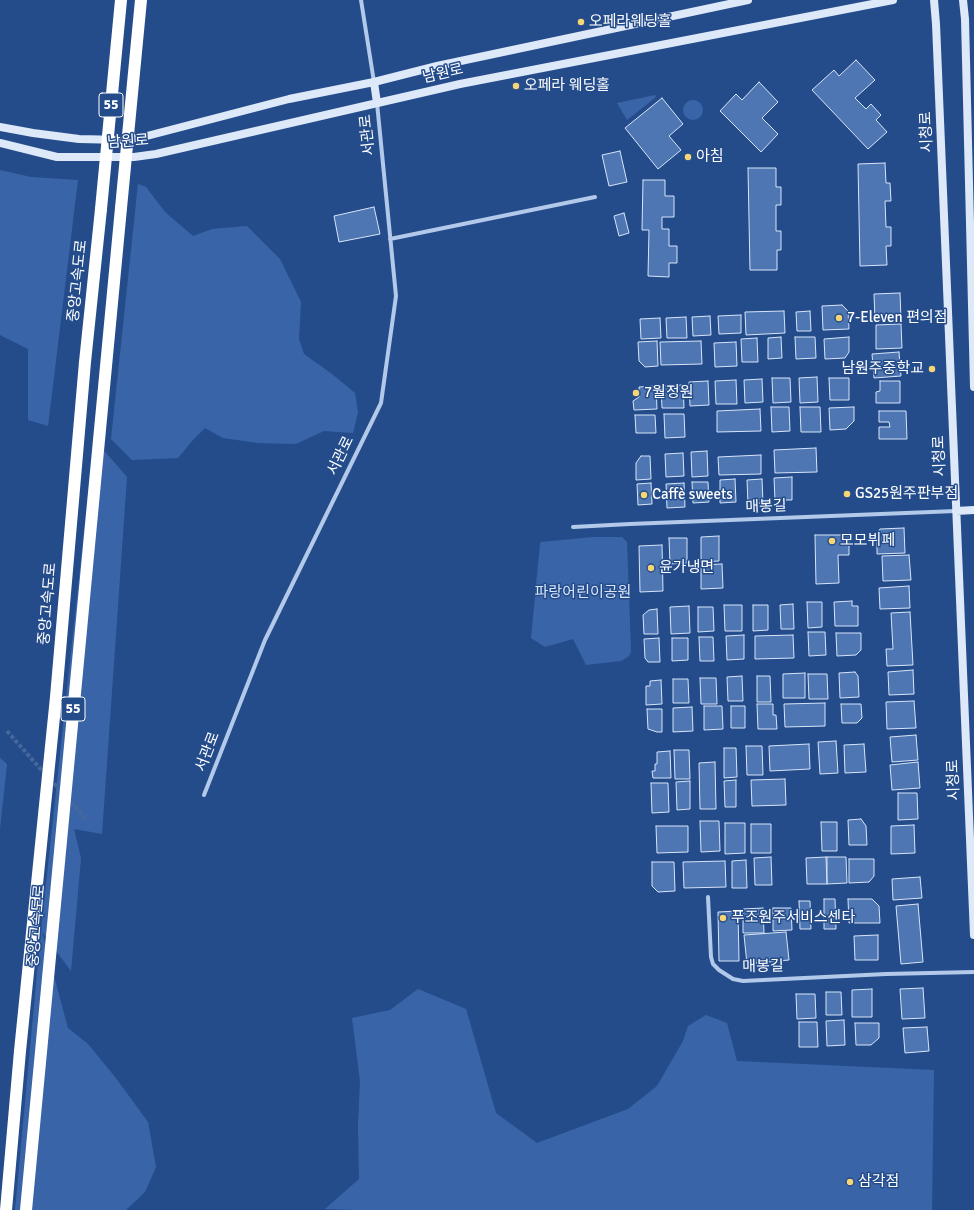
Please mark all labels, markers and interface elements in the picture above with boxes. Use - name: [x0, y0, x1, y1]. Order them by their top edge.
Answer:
- place label: 오페라웨딩홀: [589, 13, 672, 31]
- marker: 오페라웨딩홀: [576, 17, 586, 27]
- street label: 남원로: [421, 61, 465, 87]
- place label: 오페라 웨딩홀: [524, 77, 610, 95]
- marker: 오페라 웨딩홀: [511, 81, 521, 91]
- road number: 55: [99, 93, 123, 117]
- street label: 시청로: [917, 111, 937, 153]
- street label: 서관로: [357, 113, 379, 157]
- street label: 남원로: [107, 132, 149, 152]
- place label: 아침: [696, 148, 724, 166]
- marker: 아침: [683, 152, 693, 162]
- street label: 중앙고속도로: [65, 239, 91, 323]
- place label: 7-Eleven 편의점: [847, 309, 947, 327]
- marker: 7-Eleven 편의점: [834, 313, 844, 323]
- place label: 남원주중학교: [841, 360, 924, 378]
- marker: 남원주중학교: [927, 364, 937, 374]
- place label: 7월정원: [644, 384, 693, 402]
- marker: 7월정원: [631, 388, 641, 398]
- street label: 서관로: [324, 433, 358, 479]
- street label: 시청로: [930, 435, 950, 477]
- place label: GS25원주판부점: [855, 485, 958, 503]
- place label: Caffè sweets: [652, 486, 733, 504]
- marker: GS25원주판부점: [842, 489, 852, 499]
- marker: Caffè sweets: [639, 490, 649, 500]
- street label: 매봉길: [745, 497, 787, 517]
- place label: 모모뷔페: [840, 532, 895, 550]
- marker: 모모뷔페: [827, 536, 837, 546]
- place label: 윤가냉면: [659, 559, 714, 577]
- street label: 중앙고속도로: [35, 562, 61, 646]
- marker: 윤가냉면: [646, 563, 656, 573]
- park label: 파랑어린이공원: [535, 584, 631, 602]
- road number: 55: [61, 697, 85, 721]
- street label: 서관로: [192, 729, 224, 775]
- street label: 시청로: [944, 759, 964, 801]
- street label: 중앙고속도로: [24, 884, 50, 968]
- place label: 푸조원주서비스센타: [731, 909, 855, 927]
- marker: 푸조원주서비스센타: [718, 913, 728, 923]
- street label: 매봉길: [742, 958, 784, 976]
- place label: 삼각점: [858, 1173, 899, 1191]
- marker: 삼각점: [845, 1177, 855, 1187]

